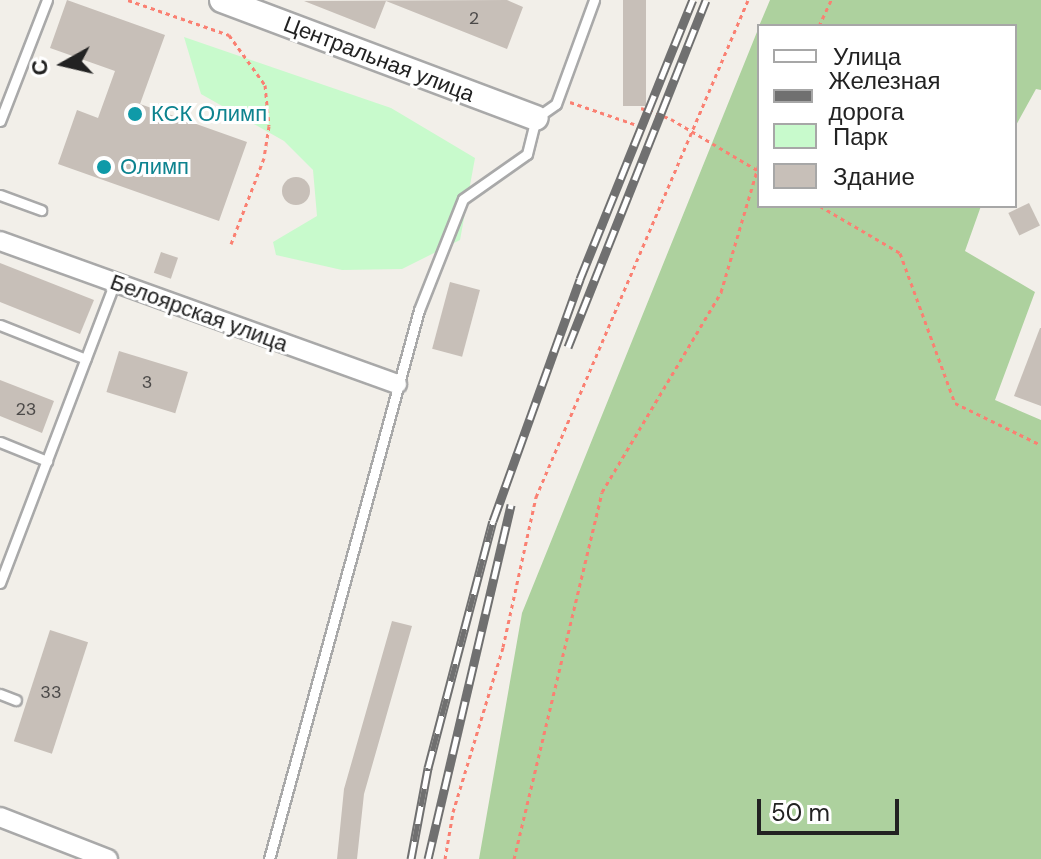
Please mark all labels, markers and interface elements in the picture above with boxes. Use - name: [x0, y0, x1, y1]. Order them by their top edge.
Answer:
- house number: 2: [469, 7, 479, 29]
- street label: Центральная улица: [280, 10, 478, 108]
- north arrow: [24, 24, 104, 104]
- legend: [757, 24, 1017, 208]
- text: Улица: [833, 41, 901, 72]
- text: С: [24, 58, 55, 77]
- text: Железная дорога: [829, 65, 940, 127]
- place label: КСК Олимп: [151, 101, 267, 127]
- marker: КСК Олимп: [126, 105, 144, 123]
- text: Парк: [833, 121, 887, 152]
- place label: Олимп: [120, 154, 189, 180]
- marker: Олимп: [95, 158, 113, 176]
- text: Здание: [833, 161, 915, 192]
- street label: Белоярская улица: [107, 269, 291, 357]
- house number: 3: [142, 371, 152, 393]
- house number: 23: [15, 398, 37, 420]
- house number: 33: [40, 681, 62, 703]
- scale bar: [761, 783, 903, 833]
- text: 50 m: [771, 797, 830, 828]

